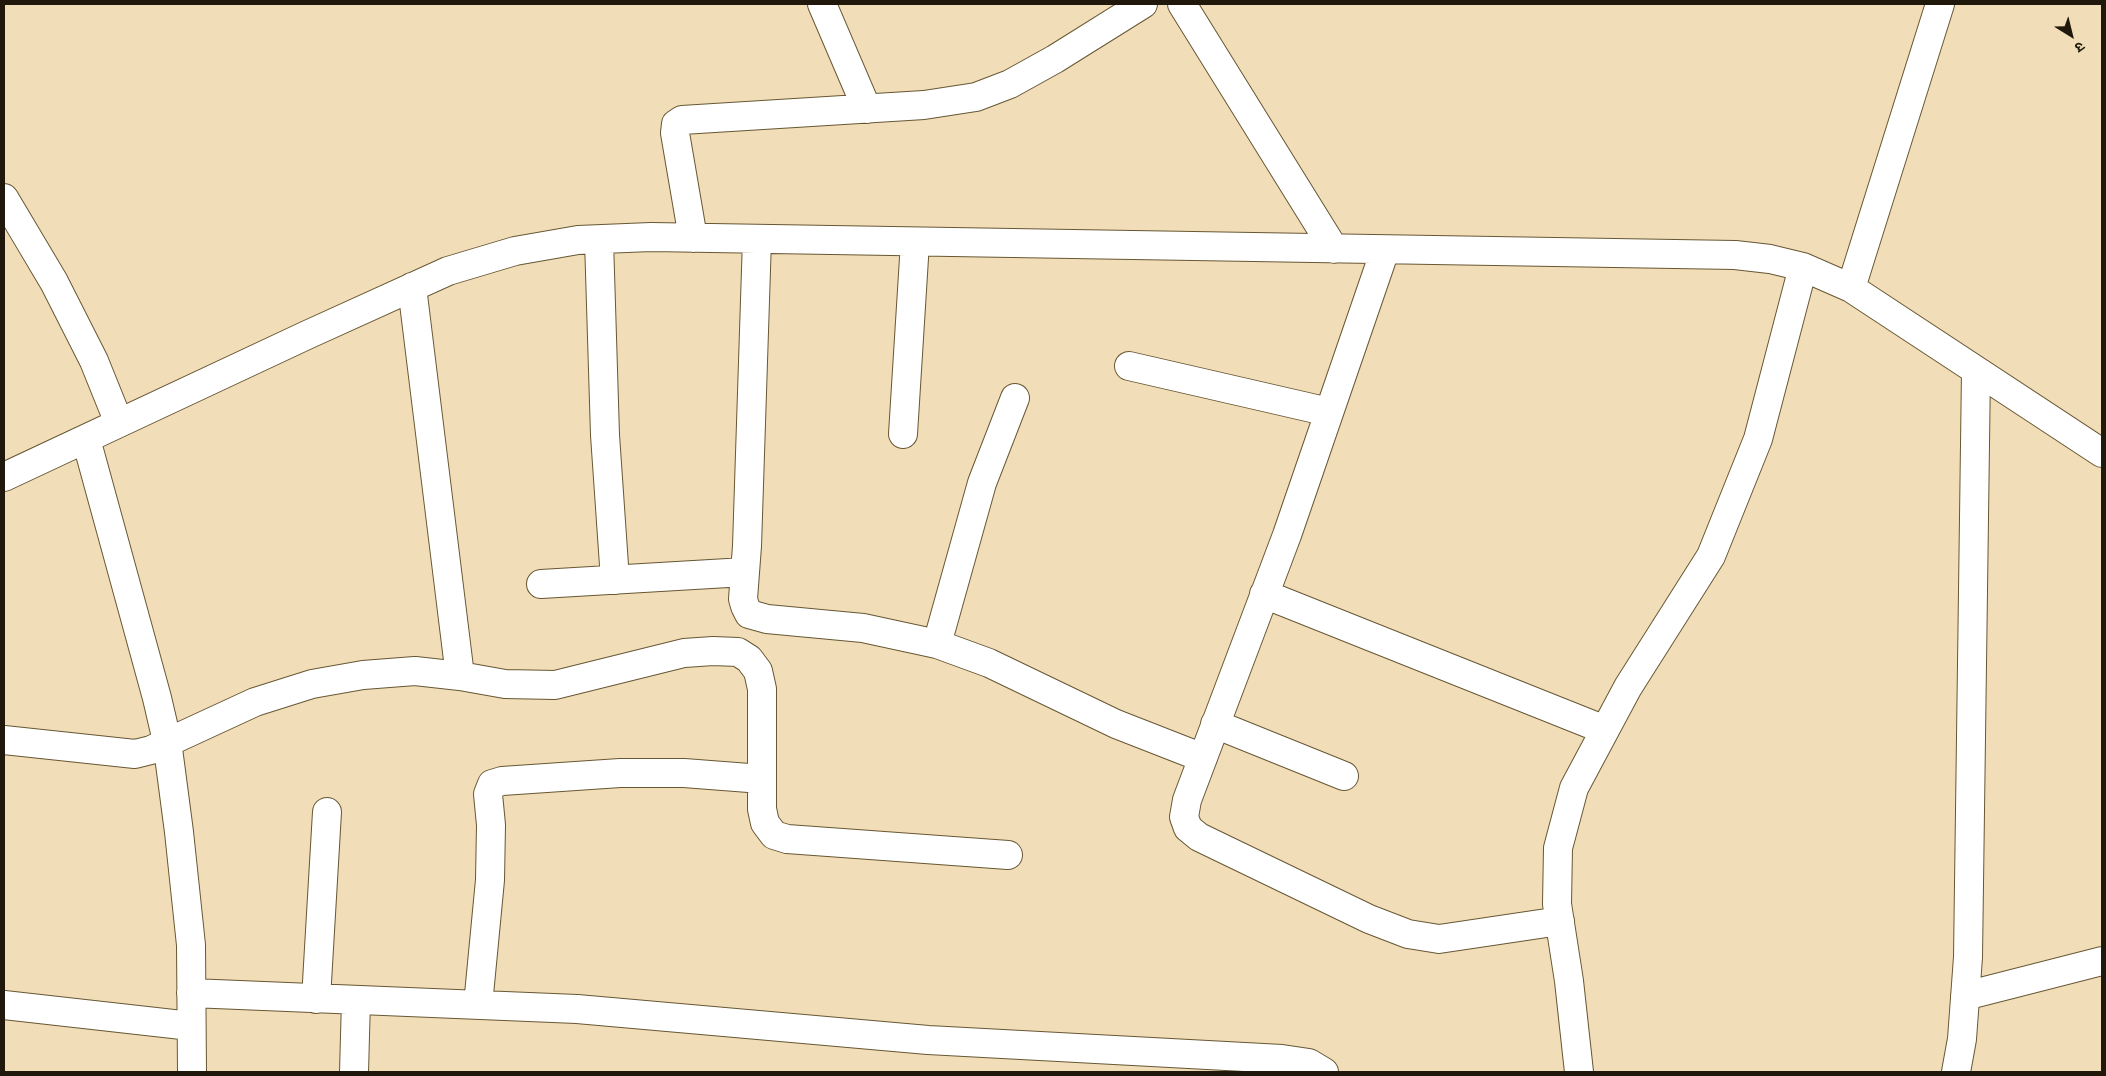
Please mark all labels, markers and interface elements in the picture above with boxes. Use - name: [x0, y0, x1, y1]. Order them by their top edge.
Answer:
- north arrow: [2046, 10, 2096, 60]
- text: उ: [2071, 37, 2088, 57]

